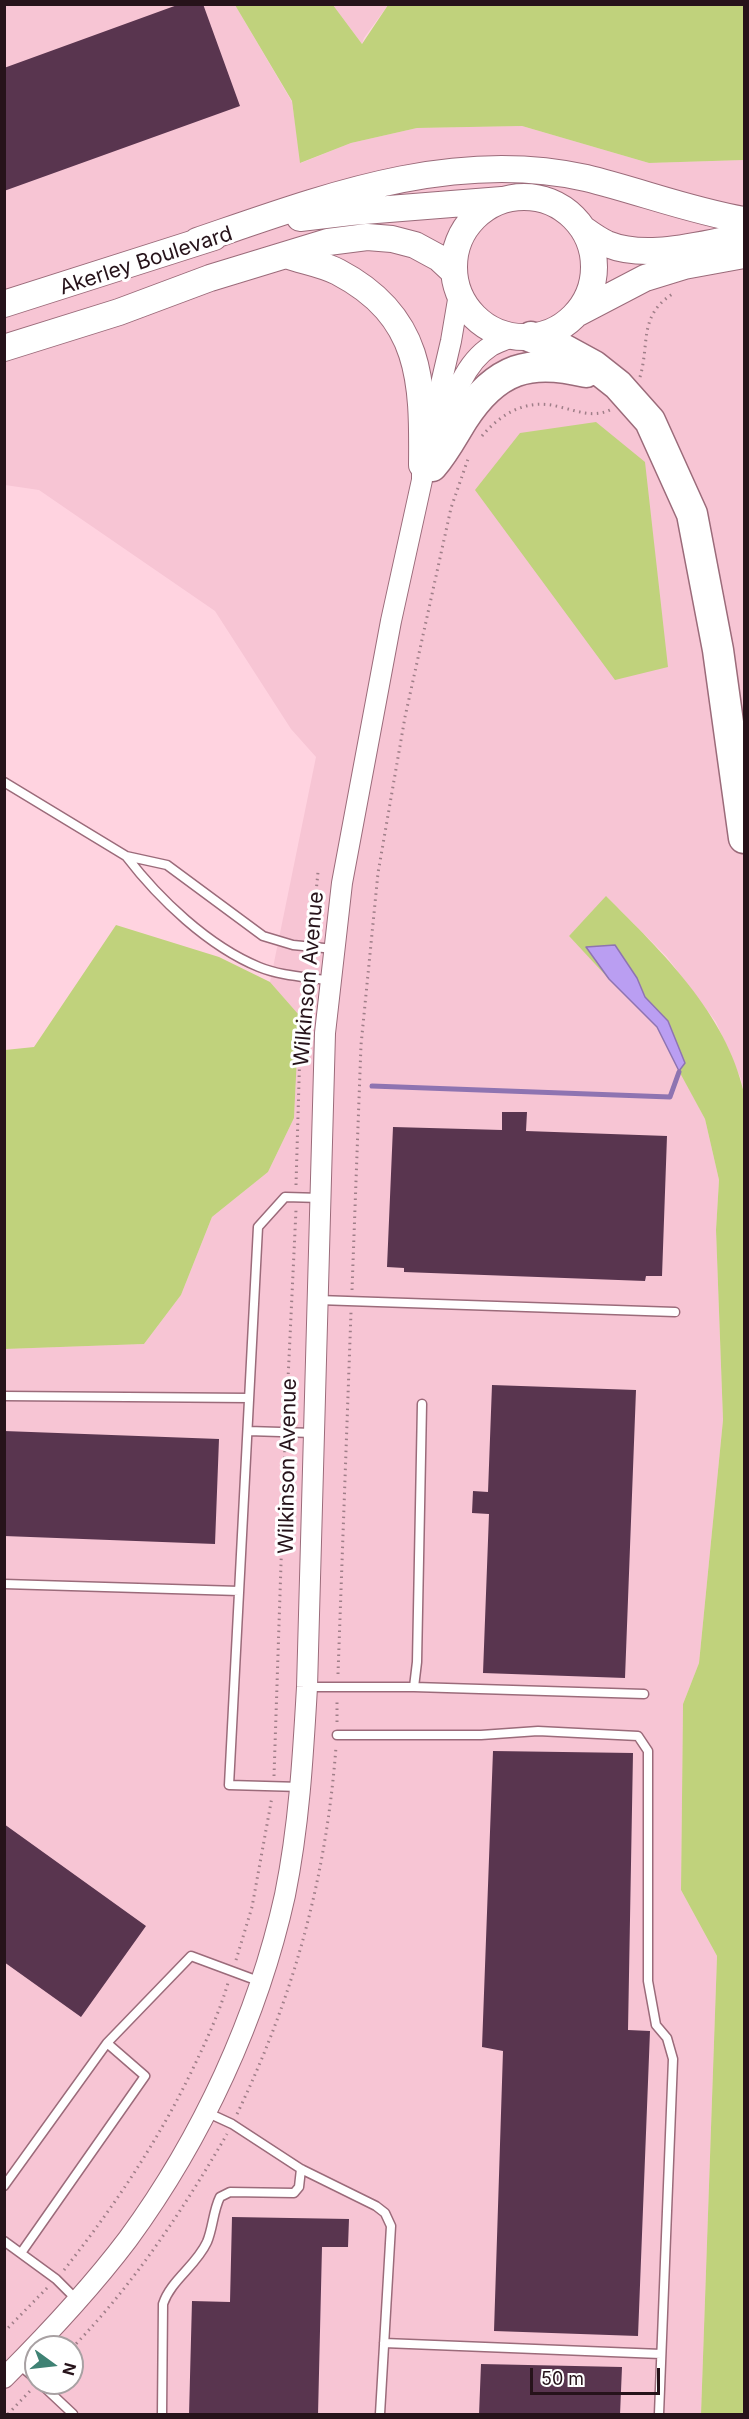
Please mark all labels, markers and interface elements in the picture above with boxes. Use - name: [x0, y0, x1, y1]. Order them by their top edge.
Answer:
- street label: Akerley Boulevard: [56, 221, 236, 301]
- street label: Wilkinson Avenue: [289, 890, 329, 1068]
- street label: Wilkinson Avenue: [274, 1378, 302, 1554]
- north arrow: [24, 2335, 84, 2395]
- scale bar: [533, 2356, 664, 2394]
- text: N: [58, 2361, 81, 2378]
- text: 50 m: [541, 2368, 584, 2389]

